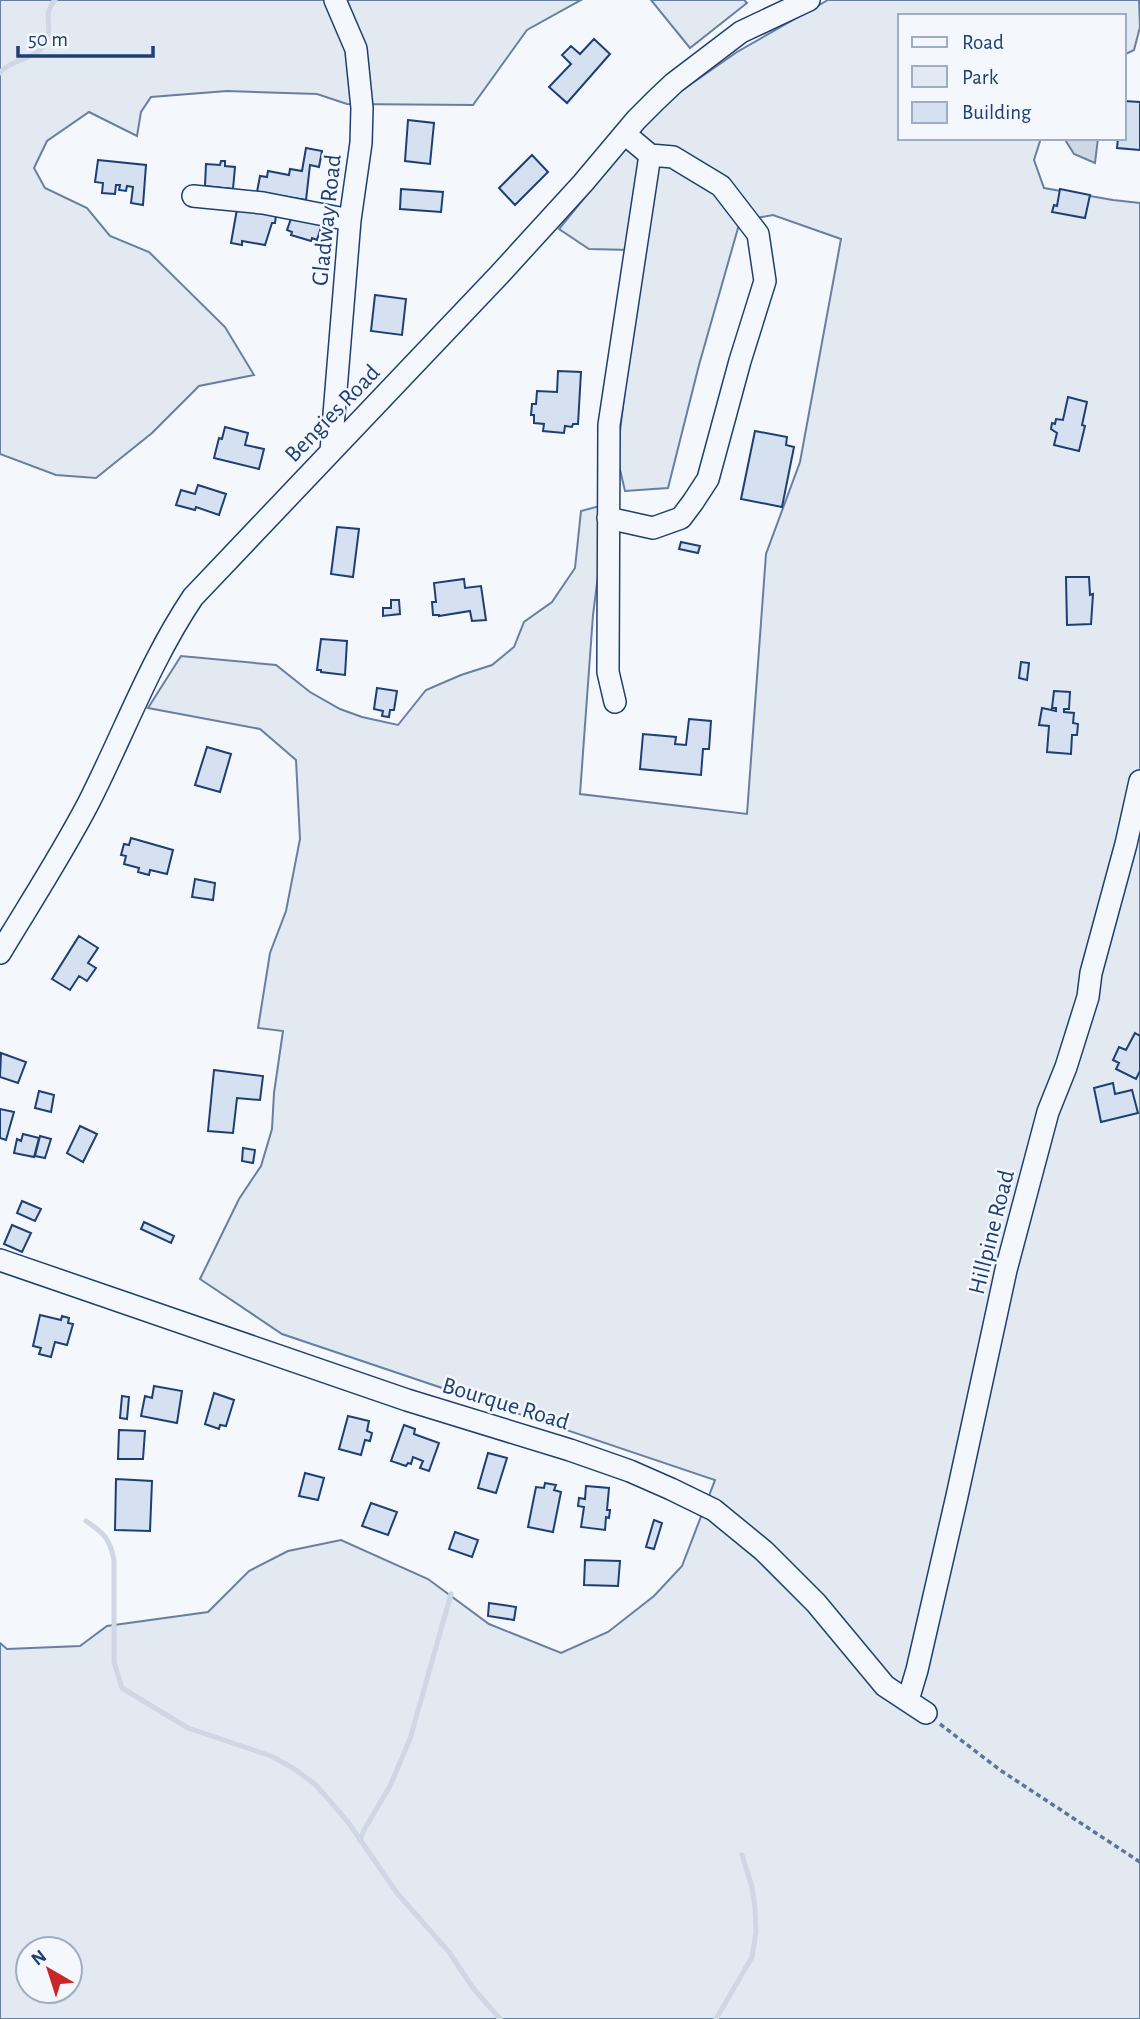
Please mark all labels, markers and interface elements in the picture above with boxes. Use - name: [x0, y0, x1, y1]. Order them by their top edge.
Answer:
- scale bar: [18, 14, 152, 58]
- legend: [898, 14, 1126, 140]
- text: 50 m: [28, 29, 68, 50]
- text: Road: [962, 32, 1004, 53]
- text: Park: [962, 67, 999, 88]
- text: Building: [962, 102, 1032, 123]
- street label: Gladway Road: [308, 153, 346, 287]
- street label: Bengies Road: [281, 360, 385, 467]
- street label: Hillpine Road: [965, 1168, 1019, 1297]
- street label: Bourque Road: [439, 1373, 572, 1435]
- north arrow: [14, 1935, 84, 2005]
- text: N: [28, 1946, 50, 1969]

